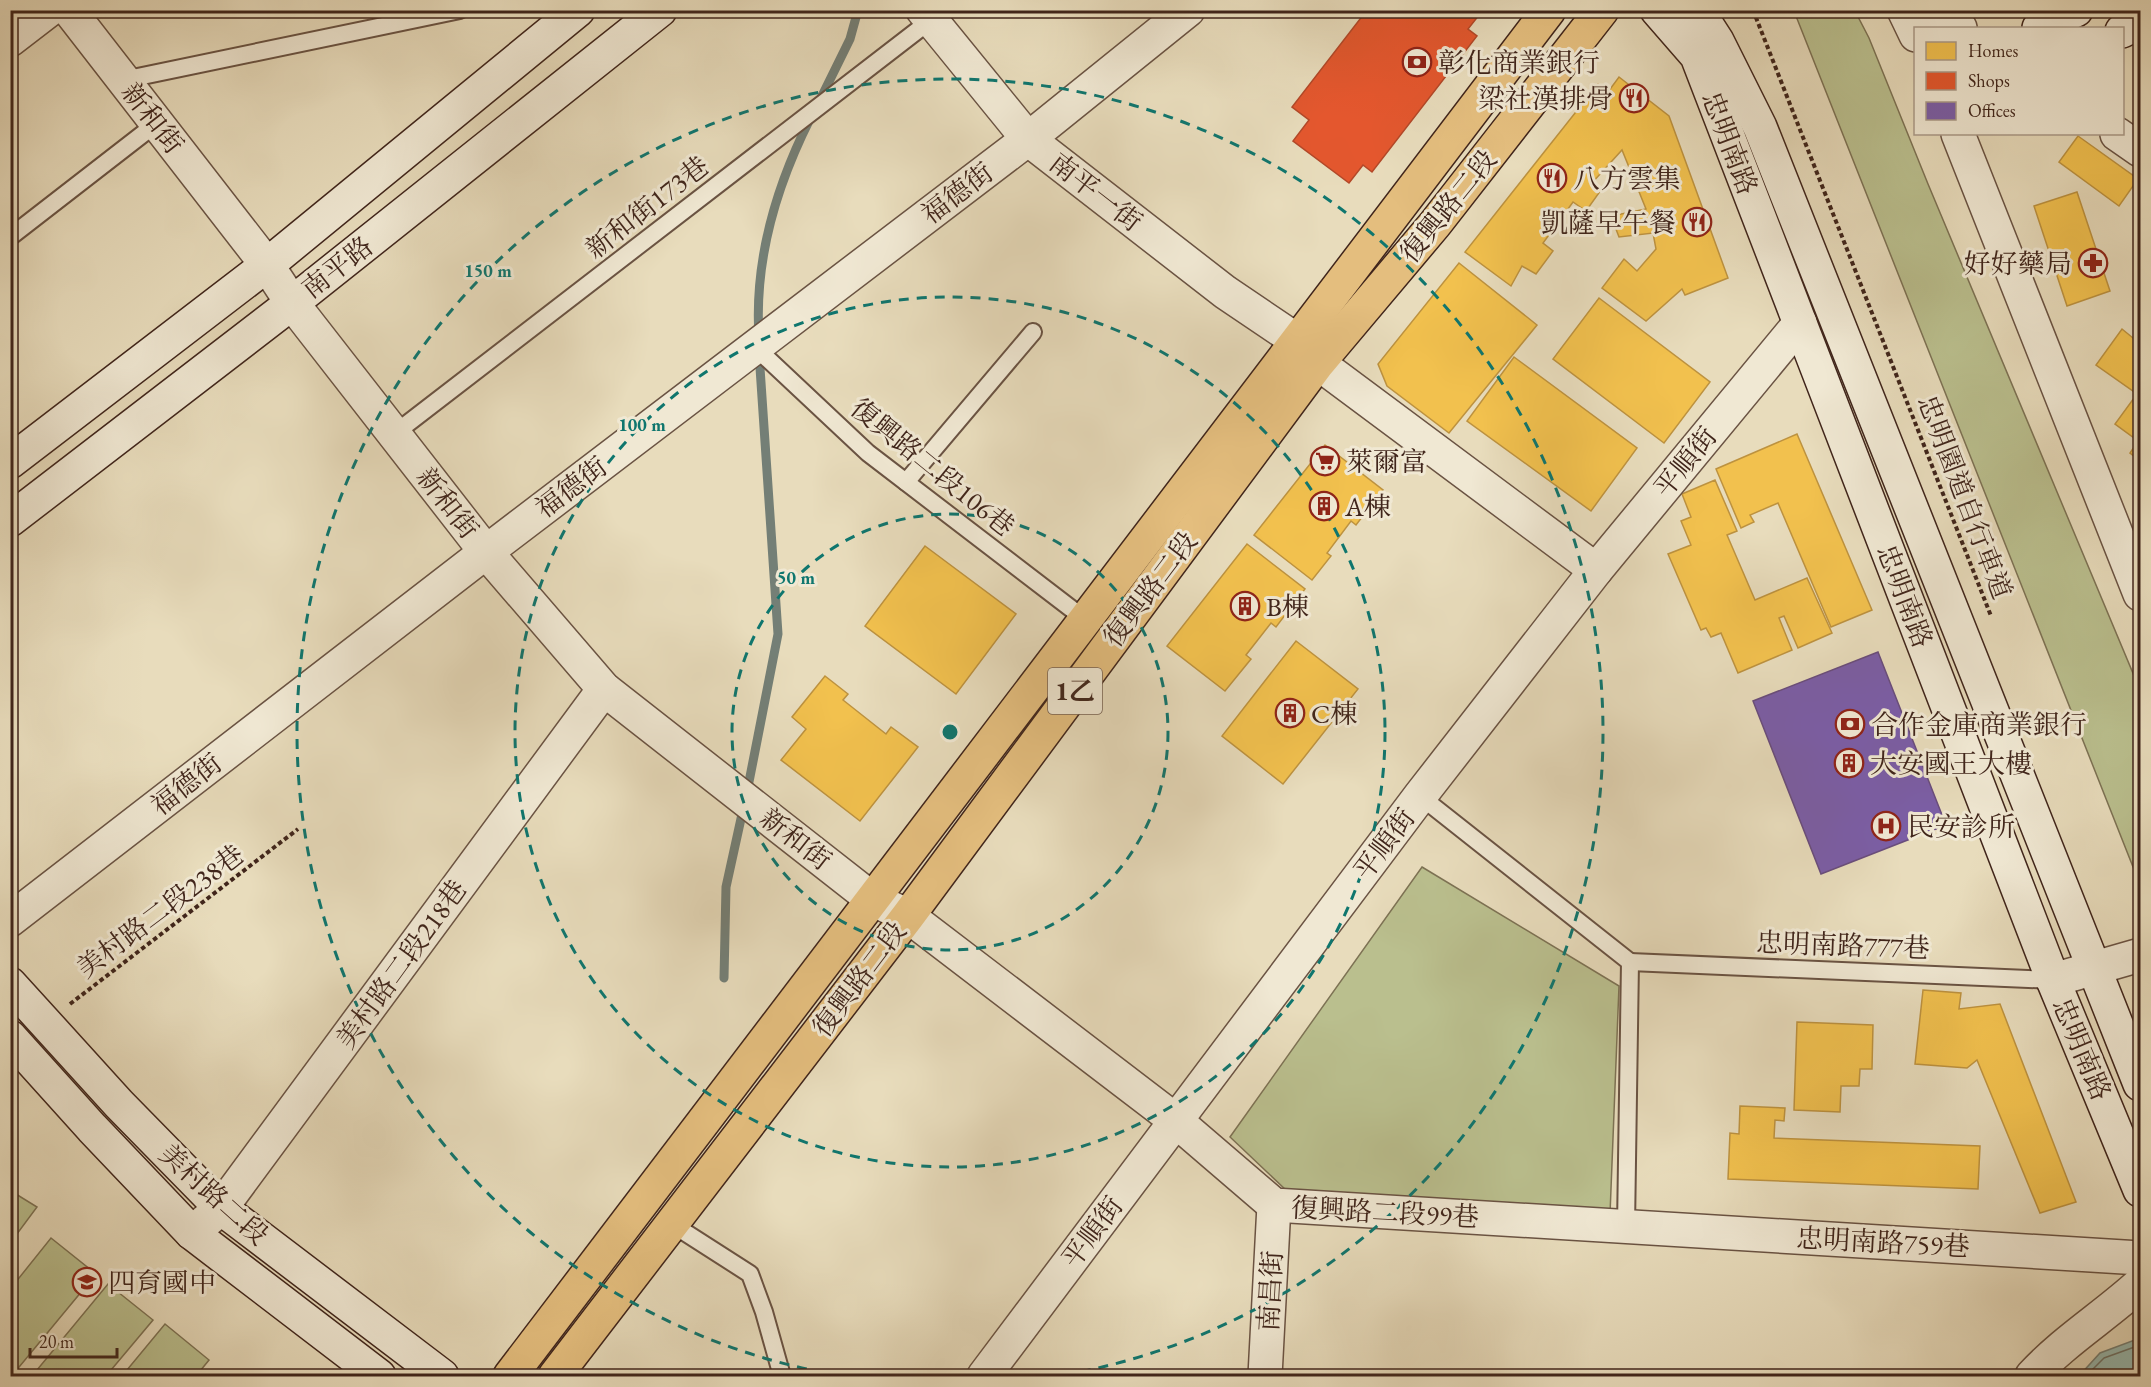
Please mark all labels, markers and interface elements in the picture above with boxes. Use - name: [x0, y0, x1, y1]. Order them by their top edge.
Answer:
- legend: [1914, 27, 2124, 135]
- text: Homes: [1968, 39, 2019, 62]
- place label: 彰化商業銀行: [1438, 45, 1600, 80]
- bank icon: 彰化商業銀行: [1401, 46, 1433, 78]
- text: Shops: [1968, 69, 2010, 92]
- street label: 新和街: [114, 75, 192, 161]
- place label: 梁社漢排骨: [1478, 81, 1613, 116]
- restaurant icon: 梁社漢排骨: [1618, 82, 1650, 114]
- street label: 忠明南路: [1694, 86, 1766, 200]
- text: Offices: [1968, 99, 2016, 122]
- street label: 復興路二段: [1392, 143, 1504, 269]
- street label: 南平一街: [1043, 145, 1149, 239]
- street label: 新和街173巷: [578, 148, 716, 266]
- street label: 福德街: [914, 155, 1000, 231]
- place label: 八方雲集: [1573, 161, 1681, 196]
- restaurant icon: 八方雲集: [1536, 162, 1568, 194]
- place label: 凱薩早午餐: [1541, 205, 1676, 240]
- restaurant icon: 凱薩早午餐: [1681, 206, 1713, 238]
- street label: 南平路: [294, 228, 380, 306]
- place label: 好好藥局: [1964, 246, 2072, 281]
- pharmacy icon: 好好藥局: [2077, 247, 2109, 279]
- text: 150 m: [464, 259, 512, 282]
- street label: 復興路二段106巷: [844, 390, 1022, 544]
- street label: 忠明園道自行車道: [1910, 390, 2020, 604]
- text: 100 m: [618, 413, 666, 436]
- street label: 平順街: [1646, 420, 1724, 504]
- place label: 萊爾富: [1346, 444, 1427, 479]
- supermarket icon: 萊爾富: [1309, 445, 1341, 477]
- street label: 福德街: [528, 449, 614, 525]
- street label: 新和街: [409, 460, 487, 546]
- place label: A棟: [1344, 489, 1391, 524]
- building icon: A棟: [1308, 490, 1340, 522]
- street label: 復興路二段: [1095, 525, 1205, 653]
- street label: 忠明南路: [1869, 539, 1941, 653]
- text: 50 m: [777, 566, 815, 589]
- place label: B棟: [1266, 589, 1309, 624]
- building icon: B棟: [1229, 590, 1261, 622]
- road number: 1乙: [1048, 668, 1102, 714]
- place label: C棟: [1311, 696, 1357, 731]
- building icon: C棟: [1274, 697, 1306, 729]
- place label: 合作金庫商業銀行: [1871, 707, 2087, 742]
- bank icon: 合作金庫商業銀行: [1834, 708, 1866, 740]
- centre of rings: [940, 722, 960, 742]
- street label: 福德街: [143, 745, 229, 823]
- place label: 大安國王大樓: [1870, 746, 2032, 781]
- building icon: 大安國王大樓: [1833, 747, 1865, 779]
- street label: 新和街: [753, 800, 839, 878]
- street label: 平順街: [1346, 801, 1422, 887]
- place label: 民安診所: [1907, 809, 2015, 844]
- hospital icon: 民安診所: [1870, 810, 1902, 842]
- street label: 美村路二段238巷: [69, 837, 251, 985]
- street label: 美村路二段218巷: [328, 872, 474, 1056]
- street label: 復興路二段: [804, 915, 914, 1043]
- street label: 忠明南路777巷: [1755, 924, 1931, 966]
- street label: 忠明南路: [2045, 992, 2119, 1106]
- street label: 美村路二段: [152, 1136, 276, 1252]
- street label: 平順街: [1054, 1189, 1130, 1275]
- street label: 復興路二段99巷: [1290, 1190, 1480, 1234]
- street label: 忠明南路759巷: [1795, 1220, 1971, 1264]
- street label: 南昌街: [1250, 1250, 1290, 1332]
- place label: 四育國中: [108, 1265, 216, 1300]
- school or university icon: 四育國中: [71, 1266, 103, 1298]
- scale bar: [30, 1321, 117, 1359]
- text: 20 m: [39, 1330, 74, 1353]

